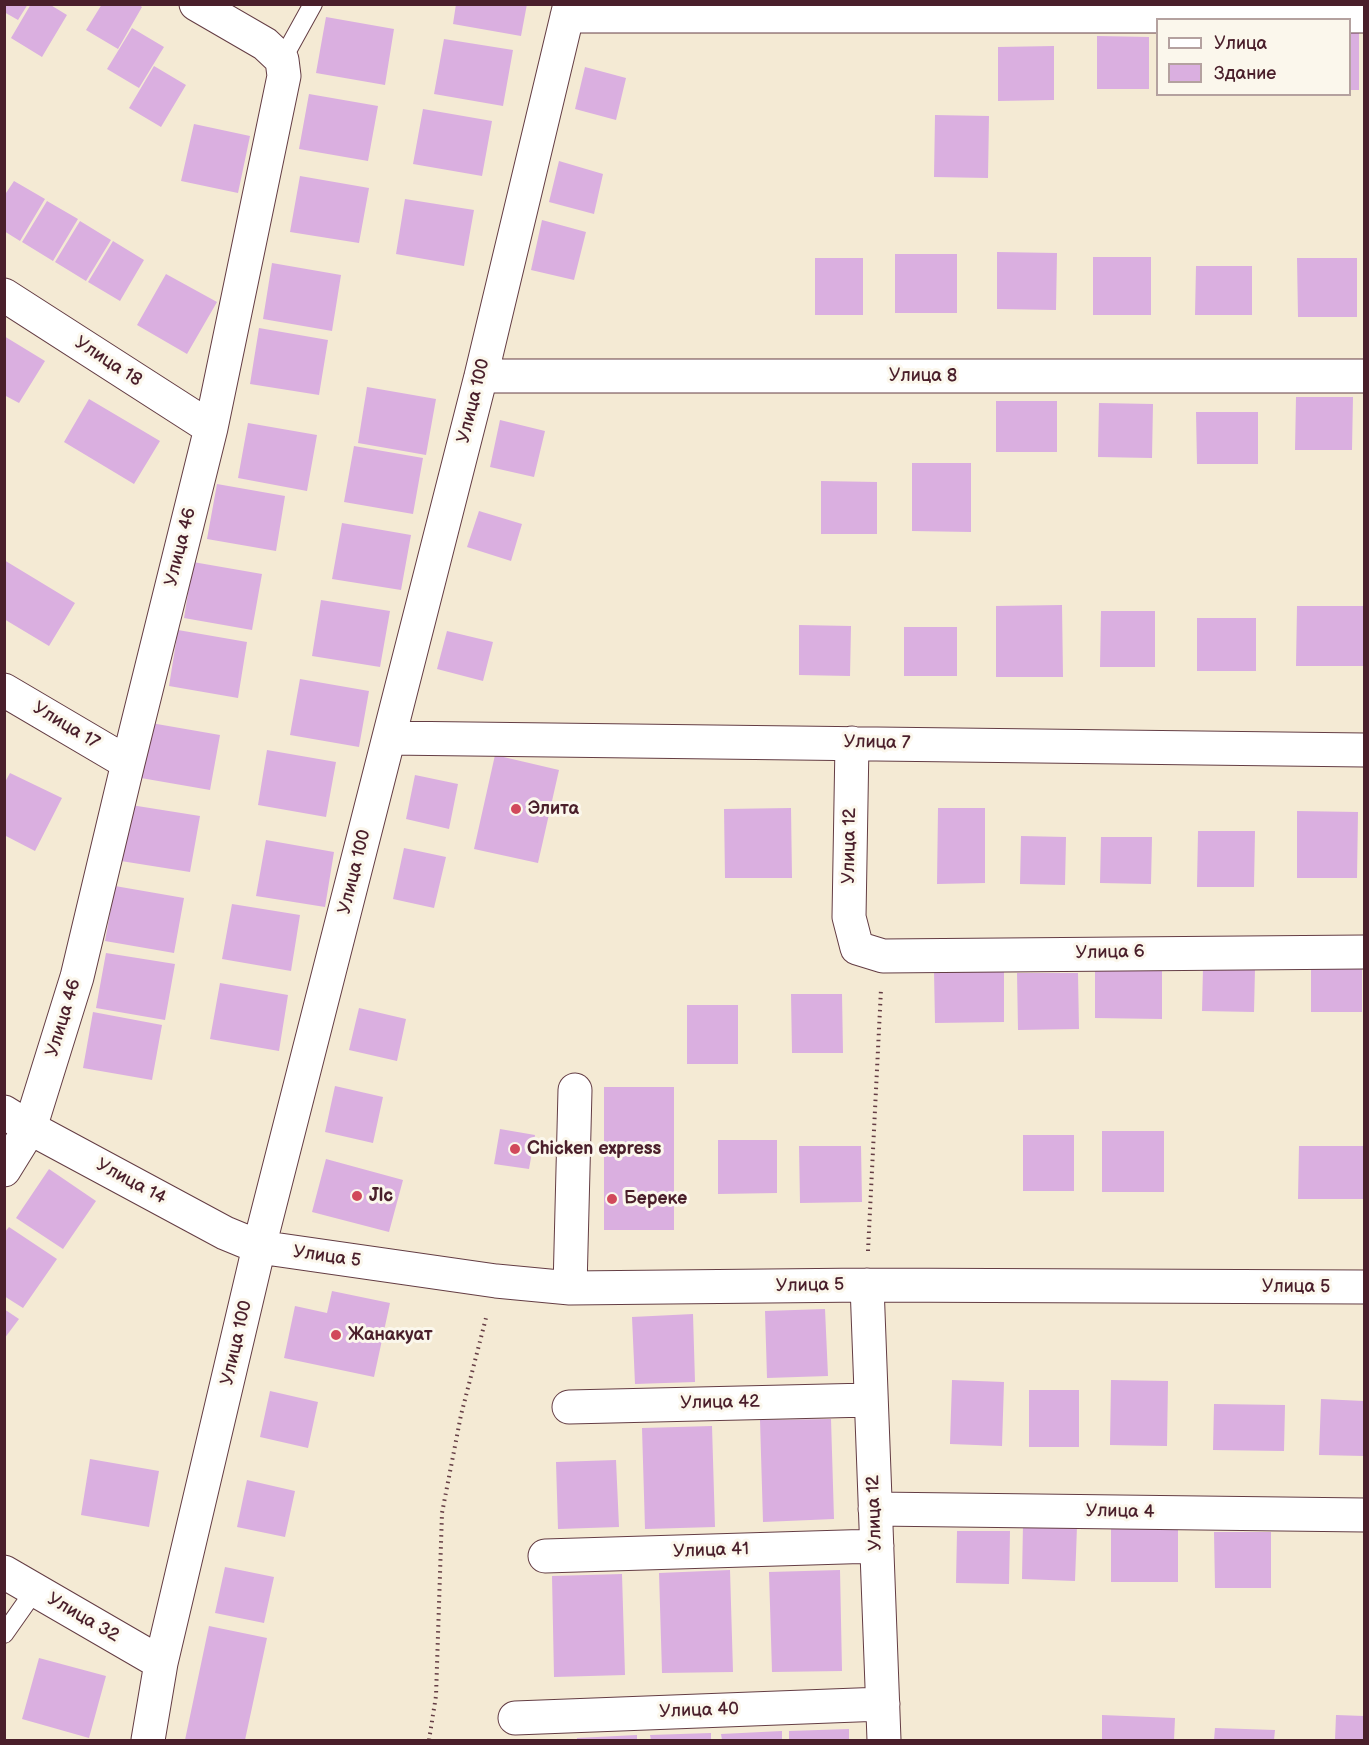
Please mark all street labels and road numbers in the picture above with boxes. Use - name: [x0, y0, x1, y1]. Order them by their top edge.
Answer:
- street label: Улица 18: [70, 332, 146, 392]
- street label: Улица 100: [453, 357, 495, 445]
- street label: Улица 8: [889, 365, 957, 387]
- street label: Улица 46: [161, 506, 201, 588]
- street label: Улица 17: [29, 698, 103, 754]
- street label: Улица 7: [843, 732, 911, 754]
- street label: Улица 12: [839, 808, 861, 884]
- street label: Улица 100: [334, 828, 376, 916]
- street label: Улица 6: [1075, 942, 1145, 964]
- street label: Улица 46: [42, 977, 86, 1059]
- street label: Улица 14: [92, 1155, 170, 1209]
- street label: Улица 5: [292, 1242, 362, 1272]
- street label: Улица 5: [776, 1275, 844, 1297]
- street label: Улица 5: [1262, 1276, 1330, 1298]
- street label: Улица 100: [217, 1299, 257, 1387]
- street label: Улица 42: [680, 1392, 760, 1414]
- street label: Улица 12: [863, 1475, 887, 1551]
- street label: Улица 4: [1085, 1501, 1155, 1523]
- street label: Улица 41: [673, 1539, 749, 1563]
- street label: Улица 32: [43, 1589, 123, 1647]
- street label: Улица 40: [659, 1699, 739, 1723]

